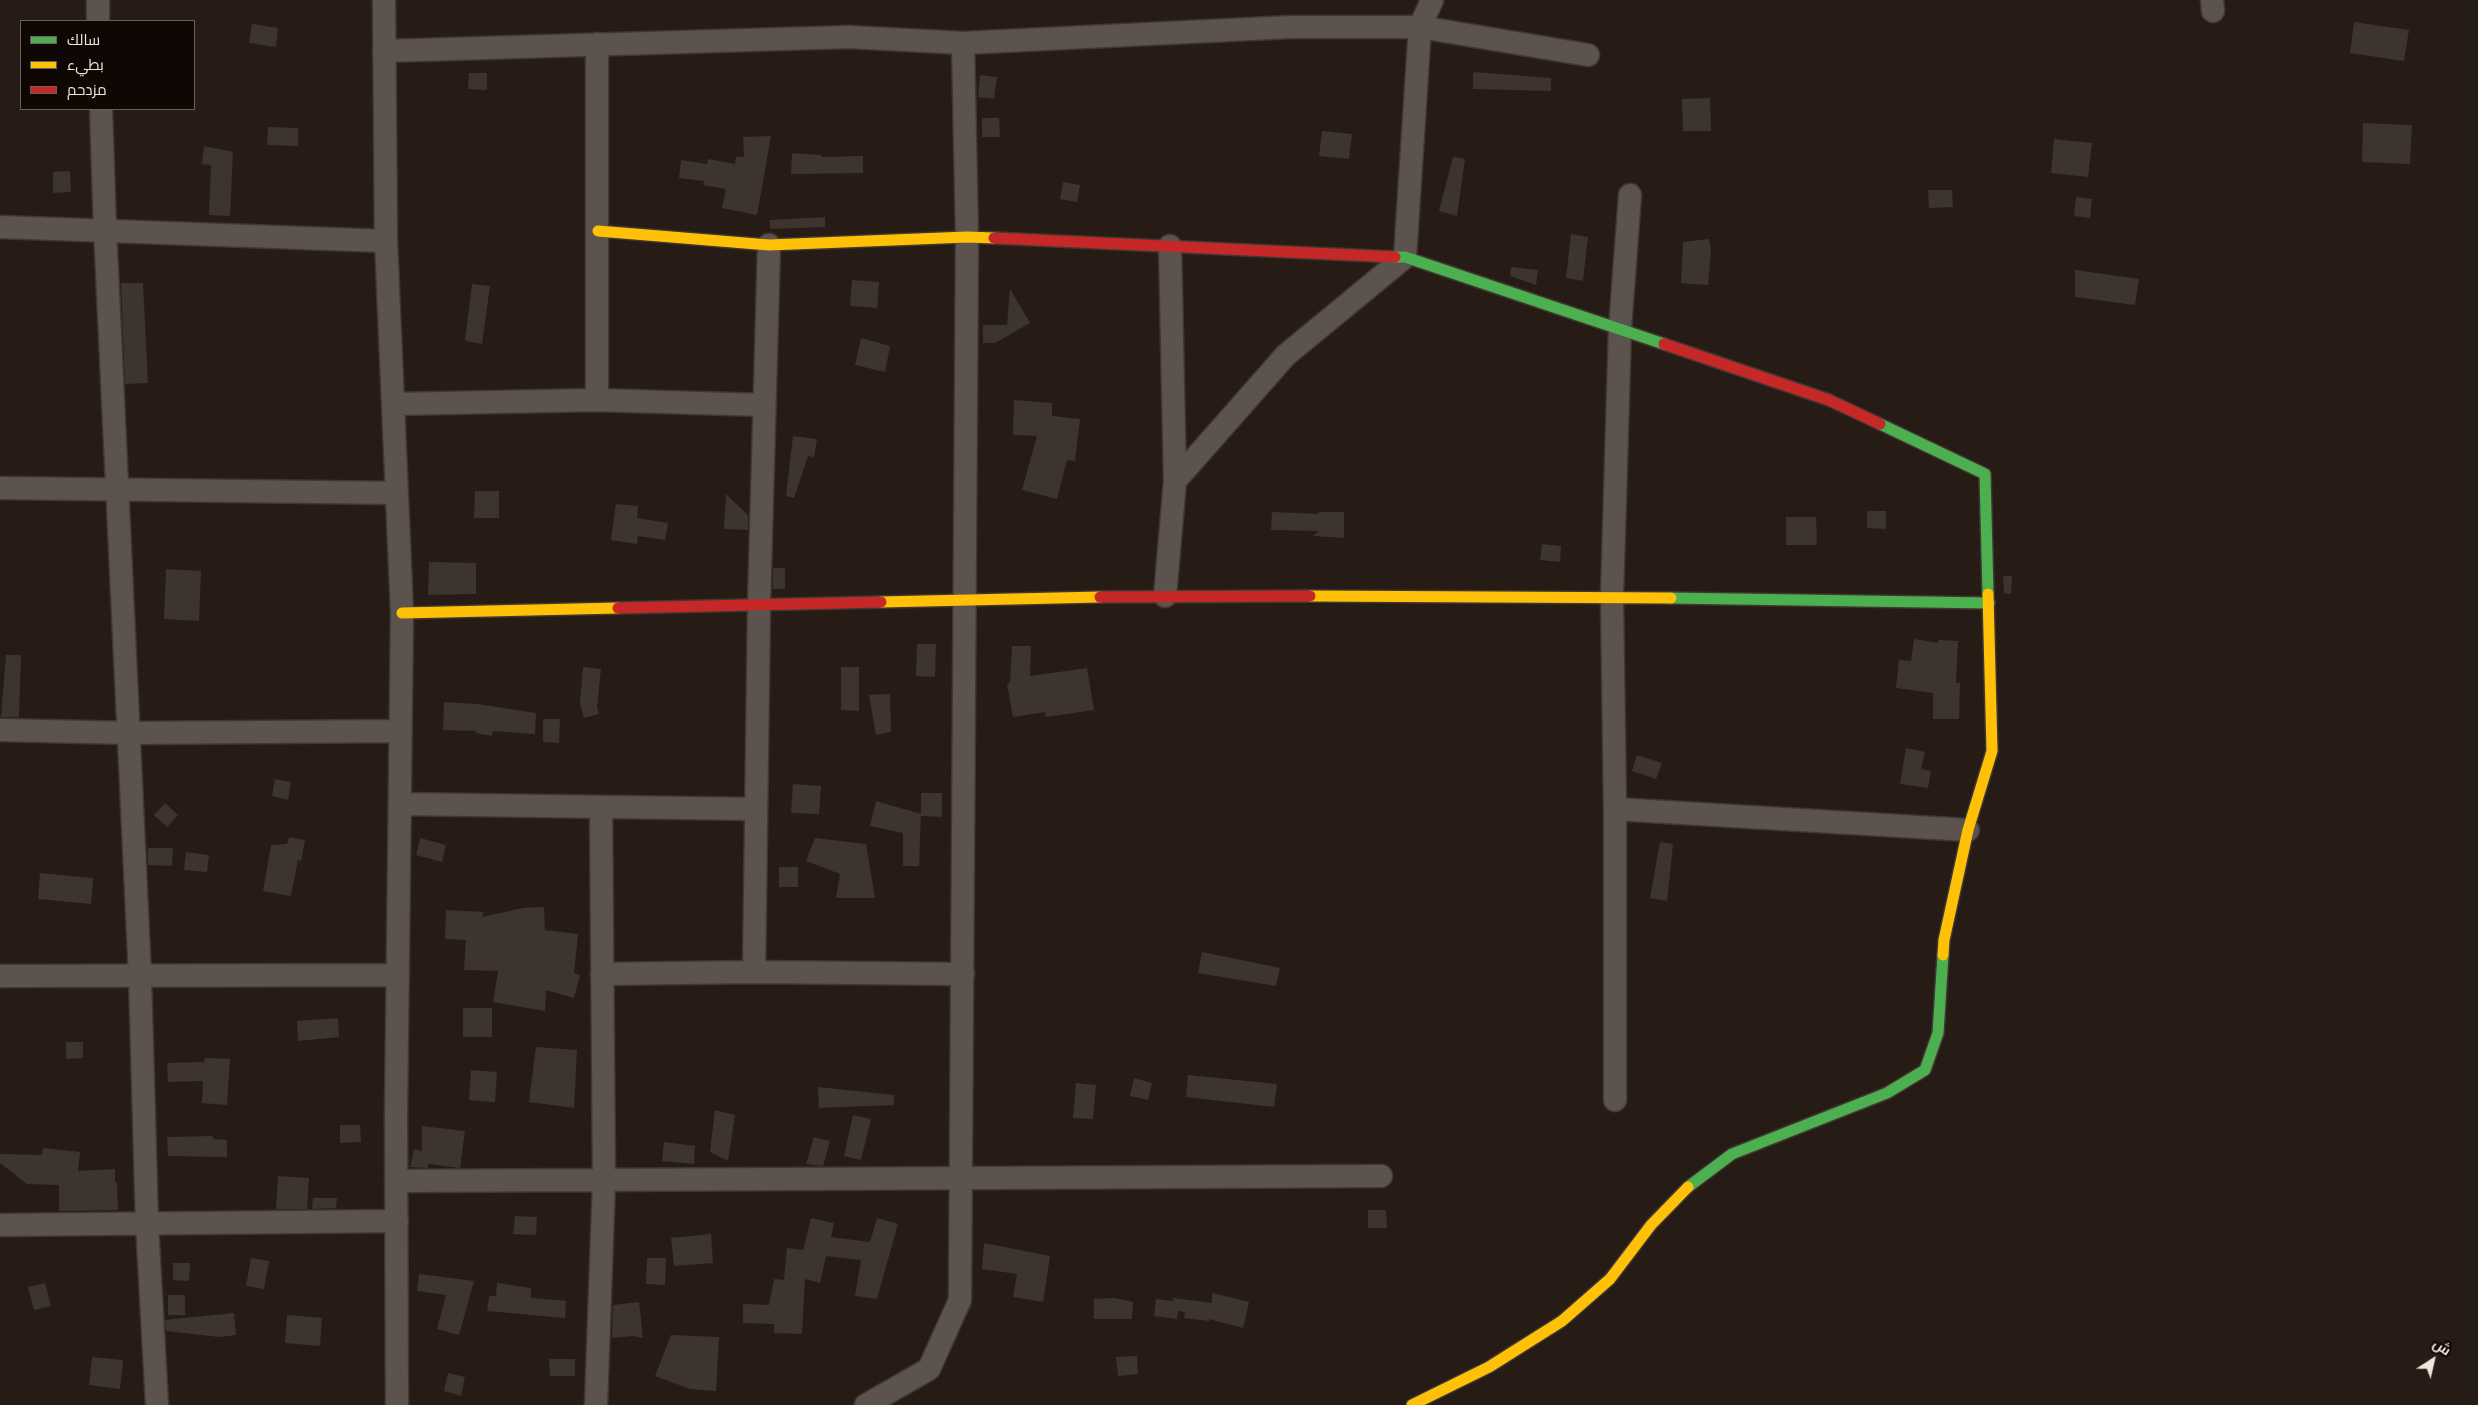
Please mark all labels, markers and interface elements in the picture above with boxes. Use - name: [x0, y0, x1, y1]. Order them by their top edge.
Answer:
- legend: [20, 20, 195, 110]
- text: سالك: [67, 30, 100, 51]
- text: بطيء: [67, 55, 104, 76]
- text: مزدحم: [67, 80, 107, 101]
- text: ش: [2429, 1334, 2455, 1361]
- north arrow: [2408, 1335, 2458, 1385]

